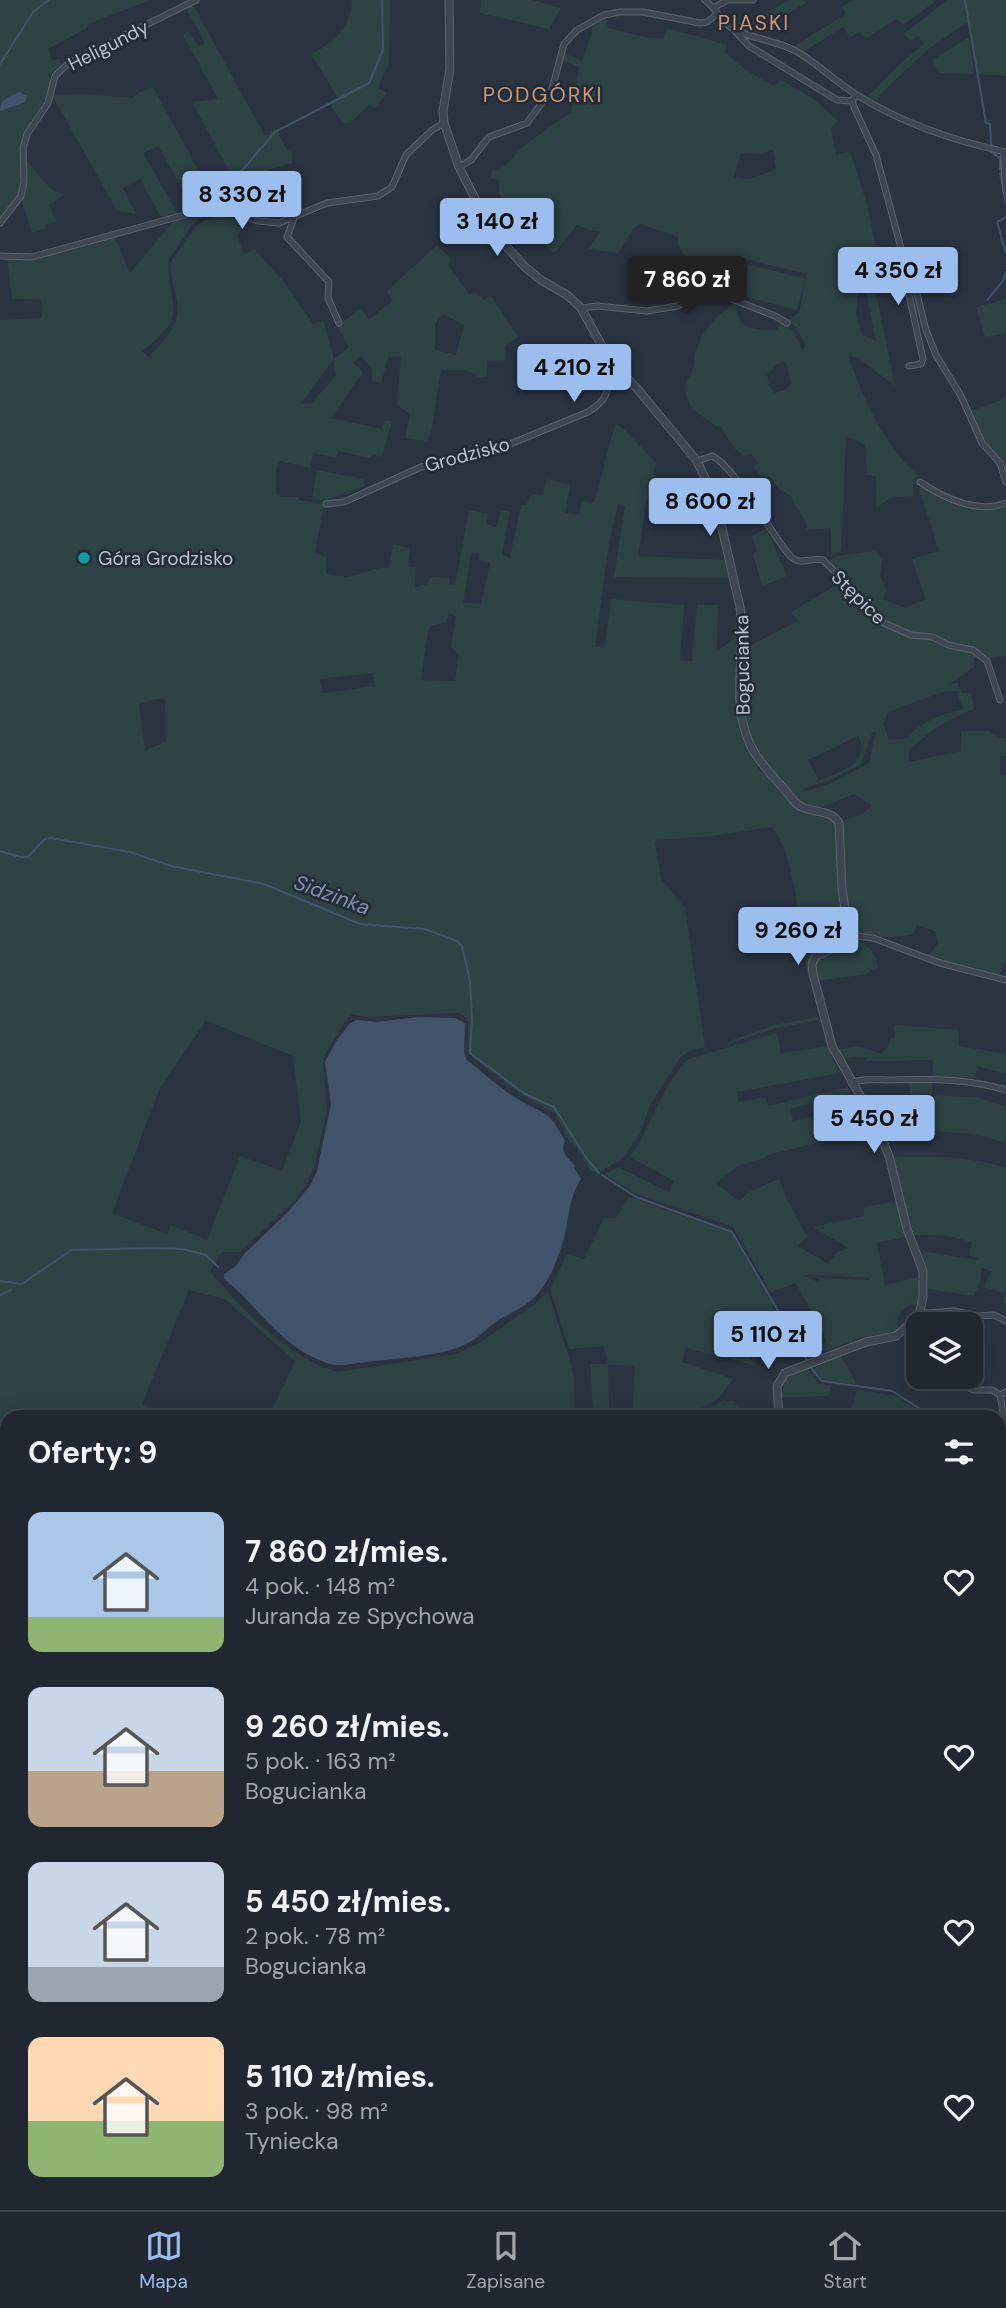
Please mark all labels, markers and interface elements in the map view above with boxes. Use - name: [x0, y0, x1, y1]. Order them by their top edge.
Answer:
- district label: PIASKI: [718, 9, 790, 37]
- street label: Heligundy: [64, 14, 153, 76]
- district label: PODGÓRKI: [483, 81, 603, 109]
- pin: 8 330 zł: [170, 172, 314, 231]
- text: 8 330 zł: [198, 179, 286, 209]
- pin: 3 140 zł: [425, 198, 569, 258]
- text: 3 140 zł: [456, 206, 538, 236]
- pin: 4 350 zł: [826, 247, 970, 307]
- text: 4 350 zł: [854, 255, 942, 285]
- pin: 7 860 zł: [615, 256, 759, 316]
- text: 7 860 zł: [644, 264, 730, 294]
- pin: 4 210 zł: [502, 344, 646, 404]
- text: 4 210 zł: [533, 352, 615, 382]
- street label: Grodzisko: [422, 431, 512, 478]
- pin: 8 600 zł: [638, 478, 782, 538]
- text: 8 600 zł: [665, 486, 755, 516]
- place label: Góra Grodzisko: [98, 546, 233, 571]
- marker: Góra Grodzisko: [76, 550, 92, 566]
- street label: Stępice: [826, 565, 891, 630]
- street label: Bogucianka: [729, 615, 756, 715]
- water label: Sidzinka: [290, 868, 374, 922]
- pin: 9 260 zł: [726, 908, 870, 967]
- text: 9 260 zł: [754, 915, 842, 945]
- pin: 5 450 zł: [802, 1096, 946, 1155]
- text: 5 450 zł: [830, 1103, 918, 1133]
- pin: 5 110 zł: [696, 1312, 840, 1371]
- map controls: [906, 1312, 983, 1389]
- button: layers: [906, 1312, 983, 1389]
- text: 5 110 zł: [730, 1319, 806, 1349]
- text: Oferty: 9: [28, 1433, 157, 1472]
- icon: filters: [940, 1433, 978, 1471]
- text: 7 860 zł/mies.: [245, 1532, 448, 1571]
- icon: home: [84, 1540, 168, 1624]
- icon: heart: [940, 1563, 978, 1601]
- text: 4 pok. · 148 m²: [245, 1571, 395, 1601]
- text: Juranda ze Spychowa: [245, 1601, 474, 1631]
- text: 9 260 zł/mies.: [245, 1707, 449, 1746]
- icon: home: [84, 1715, 168, 1799]
- icon: heart: [940, 1738, 978, 1776]
- text: 5 pok. · 163 m²: [245, 1746, 396, 1776]
- text: Bogucianka: [245, 1776, 366, 1806]
- text: 5 450 zł/mies.: [245, 1882, 451, 1921]
- icon: home: [84, 1890, 168, 1974]
- icon: heart: [940, 1913, 978, 1951]
- text: 2 pok. · 78 m²: [245, 1921, 385, 1951]
- text: Bogucianka: [245, 1951, 366, 1981]
- text: 5 110 zł/mies.: [245, 2057, 435, 2096]
- icon: home: [84, 2065, 168, 2149]
- icon: heart: [940, 2088, 978, 2126]
- text: 3 pok. · 98 m²: [245, 2096, 388, 2126]
- text: Tyniecka: [245, 2126, 339, 2156]
- tab: Mapa: [139, 2227, 188, 2294]
- tab: Zapisane: [466, 2227, 545, 2294]
- tab: Start: [823, 2227, 867, 2294]

